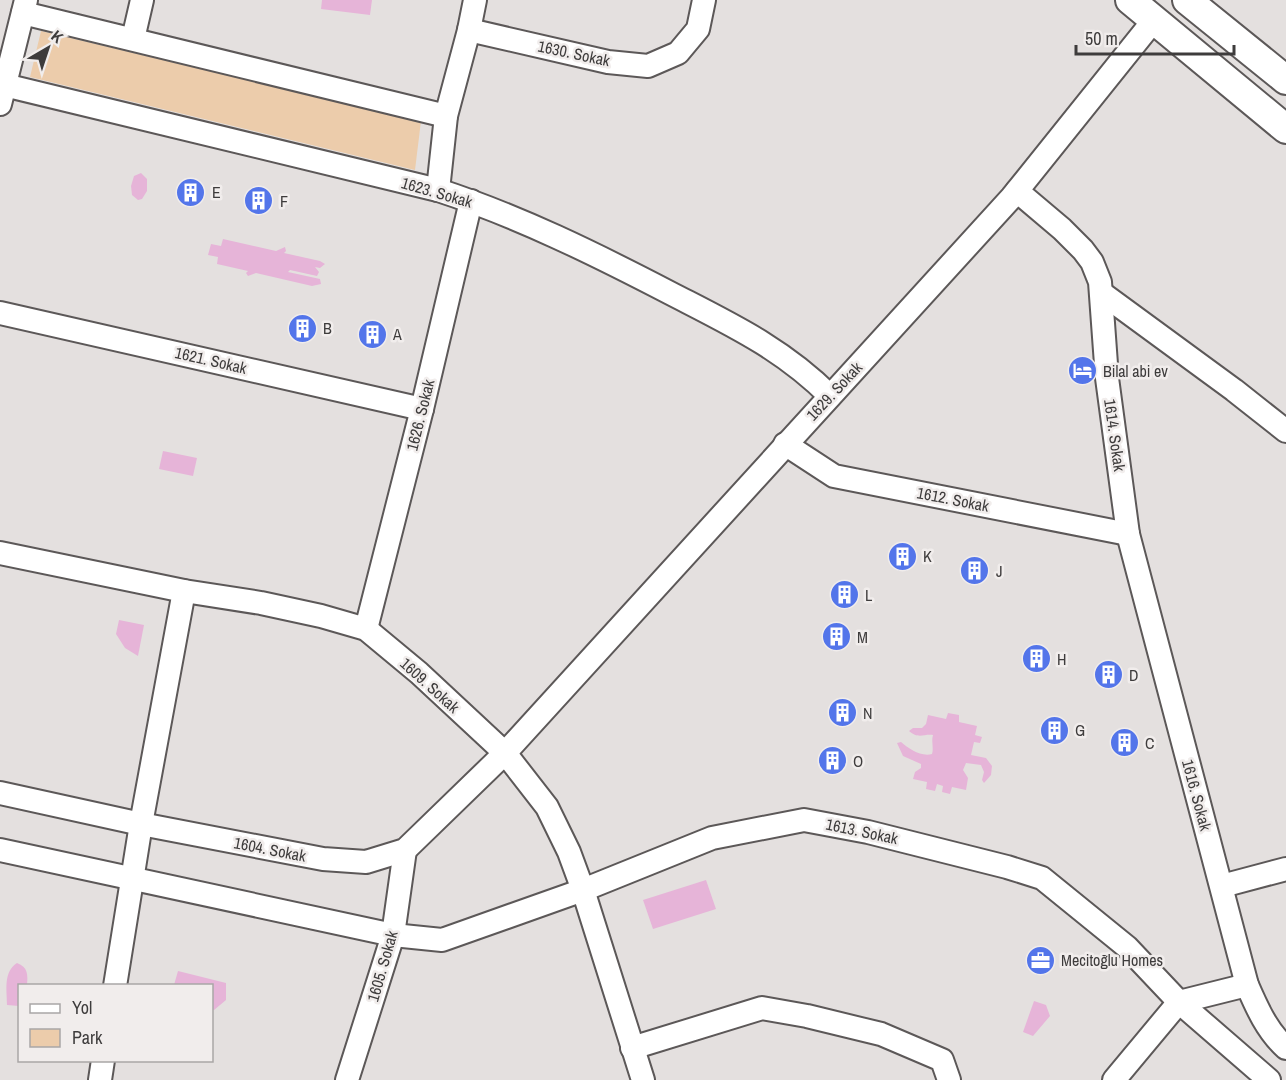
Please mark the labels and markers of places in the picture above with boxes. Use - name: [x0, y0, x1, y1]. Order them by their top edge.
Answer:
- building icon: E: [175, 176, 207, 208]
- place label: E: [212, 181, 221, 203]
- building icon: F: [243, 185, 275, 217]
- place label: F: [280, 190, 288, 212]
- building icon: B: [286, 312, 318, 344]
- place label: B: [323, 317, 332, 339]
- building icon: A: [356, 318, 388, 350]
- place label: A: [392, 323, 402, 345]
- hotel icon: Bilal abi ev: [1066, 355, 1098, 387]
- place label: Bilal abi ev: [1103, 360, 1168, 382]
- building icon: K: [886, 540, 918, 572]
- place label: K: [923, 545, 932, 567]
- building icon: J: [959, 555, 991, 587]
- place label: J: [996, 560, 1003, 582]
- building icon: L: [828, 579, 860, 611]
- place label: L: [865, 584, 873, 606]
- building icon: M: [820, 621, 852, 653]
- place label: M: [857, 626, 868, 648]
- building icon: H: [1020, 643, 1052, 675]
- place label: H: [1057, 648, 1066, 670]
- building icon: D: [1092, 659, 1124, 691]
- place label: D: [1129, 664, 1138, 686]
- building icon: N: [826, 697, 858, 729]
- place label: N: [863, 702, 872, 724]
- building icon: G: [1038, 714, 1070, 746]
- place label: G: [1075, 719, 1085, 741]
- building icon: C: [1108, 727, 1140, 759]
- place label: C: [1145, 732, 1154, 754]
- building icon: O: [816, 745, 848, 777]
- place label: O: [853, 750, 863, 772]
- office icon: Mecitoğlu Homes: [1024, 944, 1056, 976]
- place label: Mecitoğlu Homes: [1061, 949, 1163, 971]

